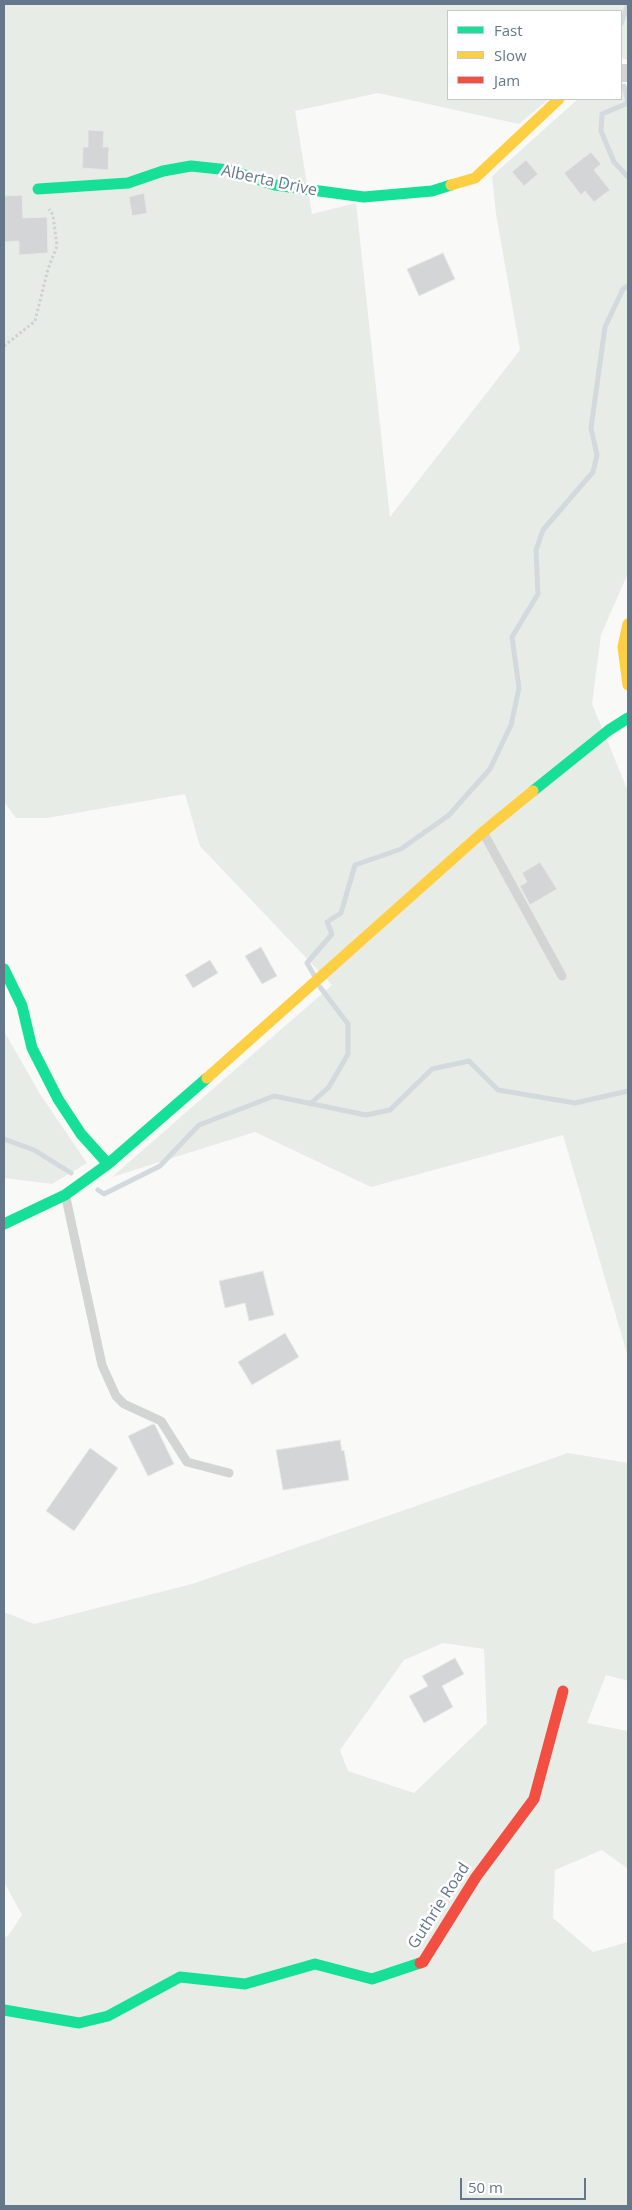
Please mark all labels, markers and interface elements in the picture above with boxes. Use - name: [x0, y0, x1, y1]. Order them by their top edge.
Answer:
- legend: [447, 10, 622, 100]
- text: Fast: [494, 20, 523, 40]
- text: Slow: [494, 45, 527, 65]
- text: Jam: [494, 70, 520, 90]
- street label: Alberta Drive: [219, 161, 319, 201]
- street label: Guthrie Road: [404, 1859, 474, 1953]
- scale bar: [462, 2168, 588, 2200]
- text: 50 m: [468, 2177, 503, 2197]

